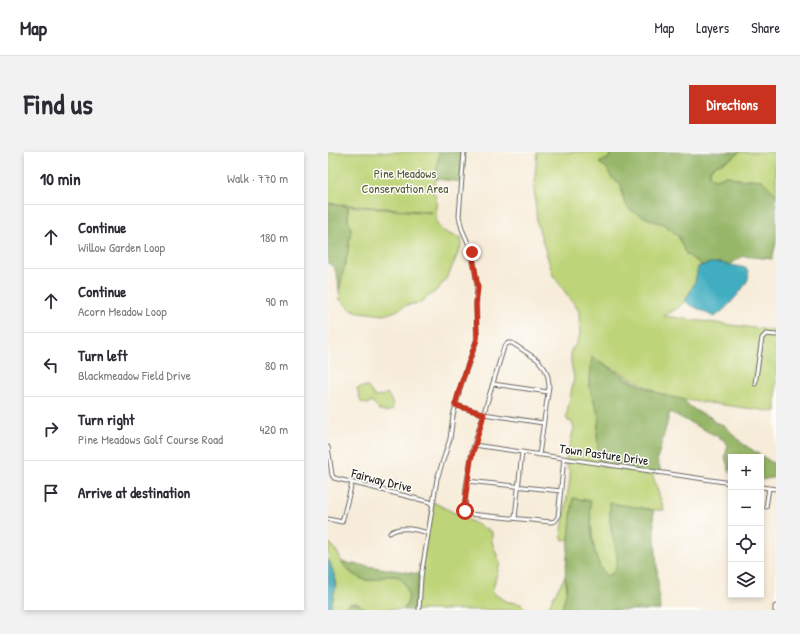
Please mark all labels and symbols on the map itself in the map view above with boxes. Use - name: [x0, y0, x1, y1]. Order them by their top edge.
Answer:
- park label: Pine Meadows Conservation Area: [362, 164, 448, 197]
- route end: [463, 243, 481, 261]
- street label: Town Pasture Drive: [558, 439, 650, 469]
- street label: Fairway Drive: [349, 464, 414, 496]
- route start: [456, 502, 474, 520]

